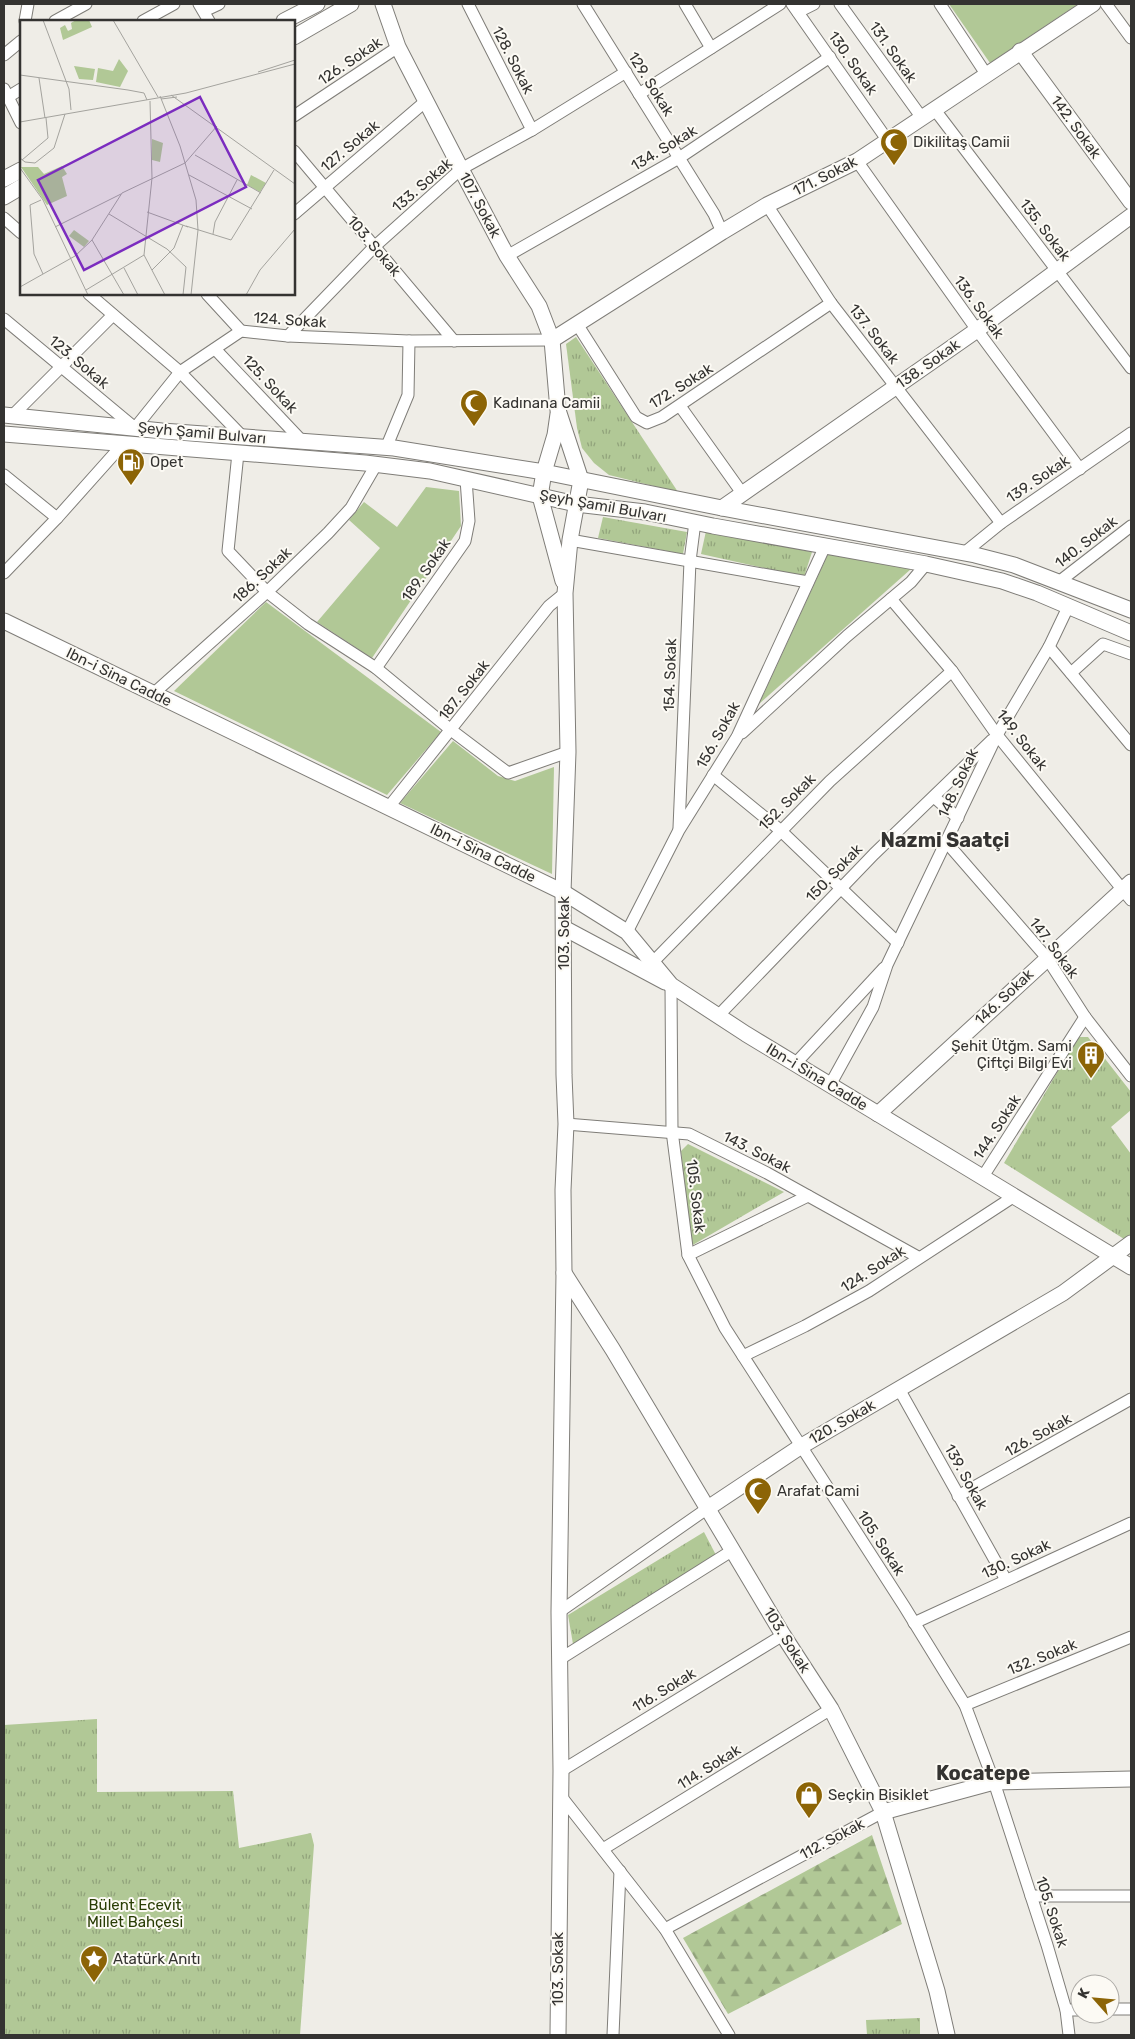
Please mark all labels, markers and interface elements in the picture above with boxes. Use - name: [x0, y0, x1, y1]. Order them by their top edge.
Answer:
- street label: 131. Sokak: [865, 18, 921, 86]
- inset map: [20, 20, 295, 295]
- street label: 128. Sokak: [488, 23, 538, 97]
- street label: 130. Sokak: [824, 28, 882, 99]
- street label: 126. Sokak: [315, 33, 386, 89]
- street label: 129. Sokak: [624, 49, 678, 120]
- street label: 142. Sokak: [1047, 92, 1105, 162]
- street label: 127. Sokak: [317, 116, 383, 176]
- street label: 134. Sokak: [628, 121, 700, 175]
- mosque icon: Dikilitaş Camii: [879, 127, 909, 166]
- place label: Dikilitaş Camii: [913, 133, 1010, 151]
- street label: 171. Sokak: [790, 152, 860, 200]
- street label: 133. Sokak: [388, 154, 456, 216]
- street label: 107. Sokak: [455, 169, 505, 241]
- street label: 135. Sokak: [1016, 195, 1074, 265]
- street label: 103. Sokak: [343, 212, 405, 280]
- street label: 136. Sokak: [950, 272, 1008, 342]
- street label: 137. Sokak: [845, 300, 903, 368]
- street label: 124. Sokak: [253, 308, 327, 332]
- street label: 123. Sokak: [45, 332, 113, 393]
- street label: 138. Sokak: [893, 335, 964, 393]
- street label: 125. Sokak: [239, 351, 302, 417]
- street label: 172. Sokak: [646, 359, 716, 413]
- mosque icon: Kadınana Camii: [459, 388, 489, 427]
- place label: Kadınana Camii: [493, 394, 600, 412]
- street label: Şeyh Şamil Bulvarı: [137, 418, 267, 448]
- fuel station icon: Opet: [116, 447, 146, 486]
- street label: 139. Sokak: [1003, 451, 1073, 507]
- place label: Opet: [150, 453, 183, 471]
- street label: Şeyh Şamil Bulvarı: [538, 486, 668, 526]
- street label: 140. Sokak: [1051, 512, 1121, 572]
- street label: 189. Sokak: [398, 535, 454, 605]
- street label: 186. Sokak: [229, 543, 295, 607]
- street label: 154. Sokak: [660, 638, 680, 712]
- street label: Ibn-i Sina Cadde: [63, 644, 175, 710]
- street label: 187. Sokak: [435, 656, 493, 724]
- street label: 156. Sokak: [692, 698, 744, 771]
- street label: 149. Sokak: [993, 706, 1052, 774]
- street label: 148. Sokak: [934, 745, 982, 820]
- street label: 152. Sokak: [755, 770, 819, 834]
- street label: Ibn-i Sina Cadde: [427, 820, 539, 886]
- district label: Nazmi Saatçi: [880, 828, 1010, 852]
- street label: 150. Sokak: [802, 840, 866, 906]
- street label: 103. Sokak: [555, 896, 573, 970]
- street label: 147. Sokak: [1025, 914, 1083, 982]
- street label: 146. Sokak: [971, 965, 1037, 1029]
- place label: Şehit Ütğm. Sami Çiftçi Bilgi Evi: [951, 1037, 1072, 1072]
- street label: Ibn-i Sina Cadde: [763, 1040, 871, 1114]
- building icon: Şehit Ütğm. Sami Çiftçi Bilgi Evi: [1076, 1040, 1106, 1079]
- street label: 144. Sokak: [969, 1091, 1025, 1163]
- street label: 143. Sokak: [720, 1127, 794, 1177]
- street label: 105. Sokak: [683, 1158, 709, 1234]
- street label: 124. Sokak: [837, 1241, 909, 1296]
- street label: 120. Sokak: [806, 1396, 879, 1448]
- street label: 126. Sokak: [1002, 1409, 1075, 1461]
- street label: 139. Sokak: [941, 1441, 992, 1513]
- mosque icon: Arafat Cami: [743, 1476, 773, 1515]
- place label: Arafat Cami: [777, 1482, 860, 1500]
- street label: 105. Sokak: [853, 1507, 909, 1579]
- street label: 130. Sokak: [979, 1535, 1053, 1583]
- street label: 103. Sokak: [760, 1604, 814, 1676]
- street label: 132. Sokak: [1005, 1635, 1080, 1679]
- street label: 116. Sokak: [629, 1664, 699, 1716]
- street label: 114. Sokak: [674, 1740, 744, 1793]
- district label: Kocatepe: [936, 1761, 1030, 1785]
- shop icon: Seçkin Bisiklet: [794, 1780, 824, 1819]
- place label: Seçkin Bisiklet: [828, 1786, 929, 1804]
- street label: 112. Sokak: [797, 1814, 868, 1864]
- street label: 105. Sokak: [1032, 1874, 1072, 1950]
- park label: Bülent Ecevit Millet Bahçesi: [87, 1896, 183, 1931]
- street label: 103. Sokak: [549, 1932, 567, 2006]
- place icon: Atatürk Anıtı: [79, 1944, 109, 1983]
- place label: Atatürk Anıtı: [113, 1950, 200, 1968]
- north arrow: [1070, 1974, 1120, 2024]
- text: K: [1074, 1985, 1094, 2001]

